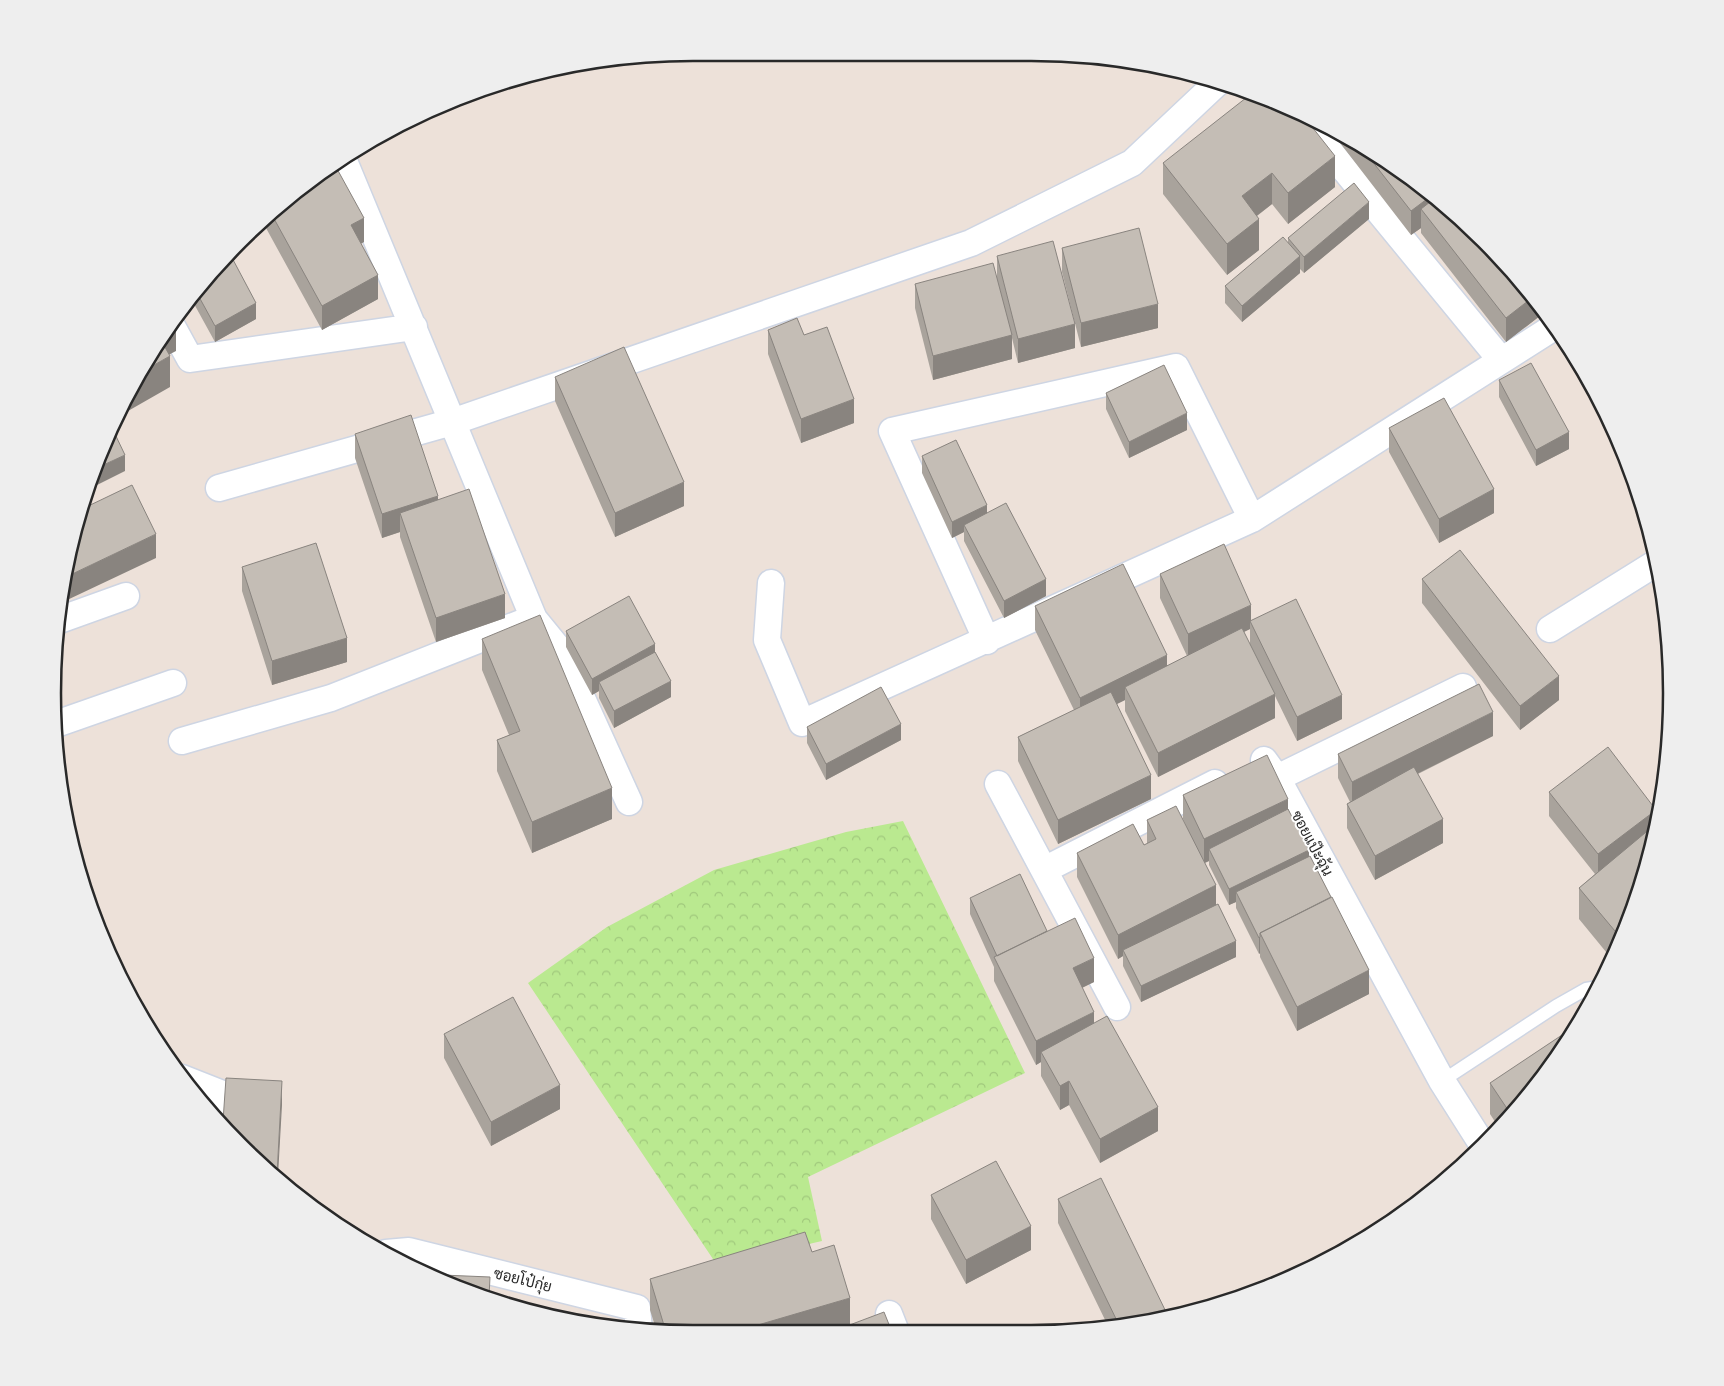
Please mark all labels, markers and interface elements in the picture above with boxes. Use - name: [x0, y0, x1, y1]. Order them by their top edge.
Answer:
- street label: ซอยแป๊ะฉุ้น: [1286, 807, 1338, 880]
- street label: ซอยโป๋กุ่ย: [491, 1263, 554, 1298]

